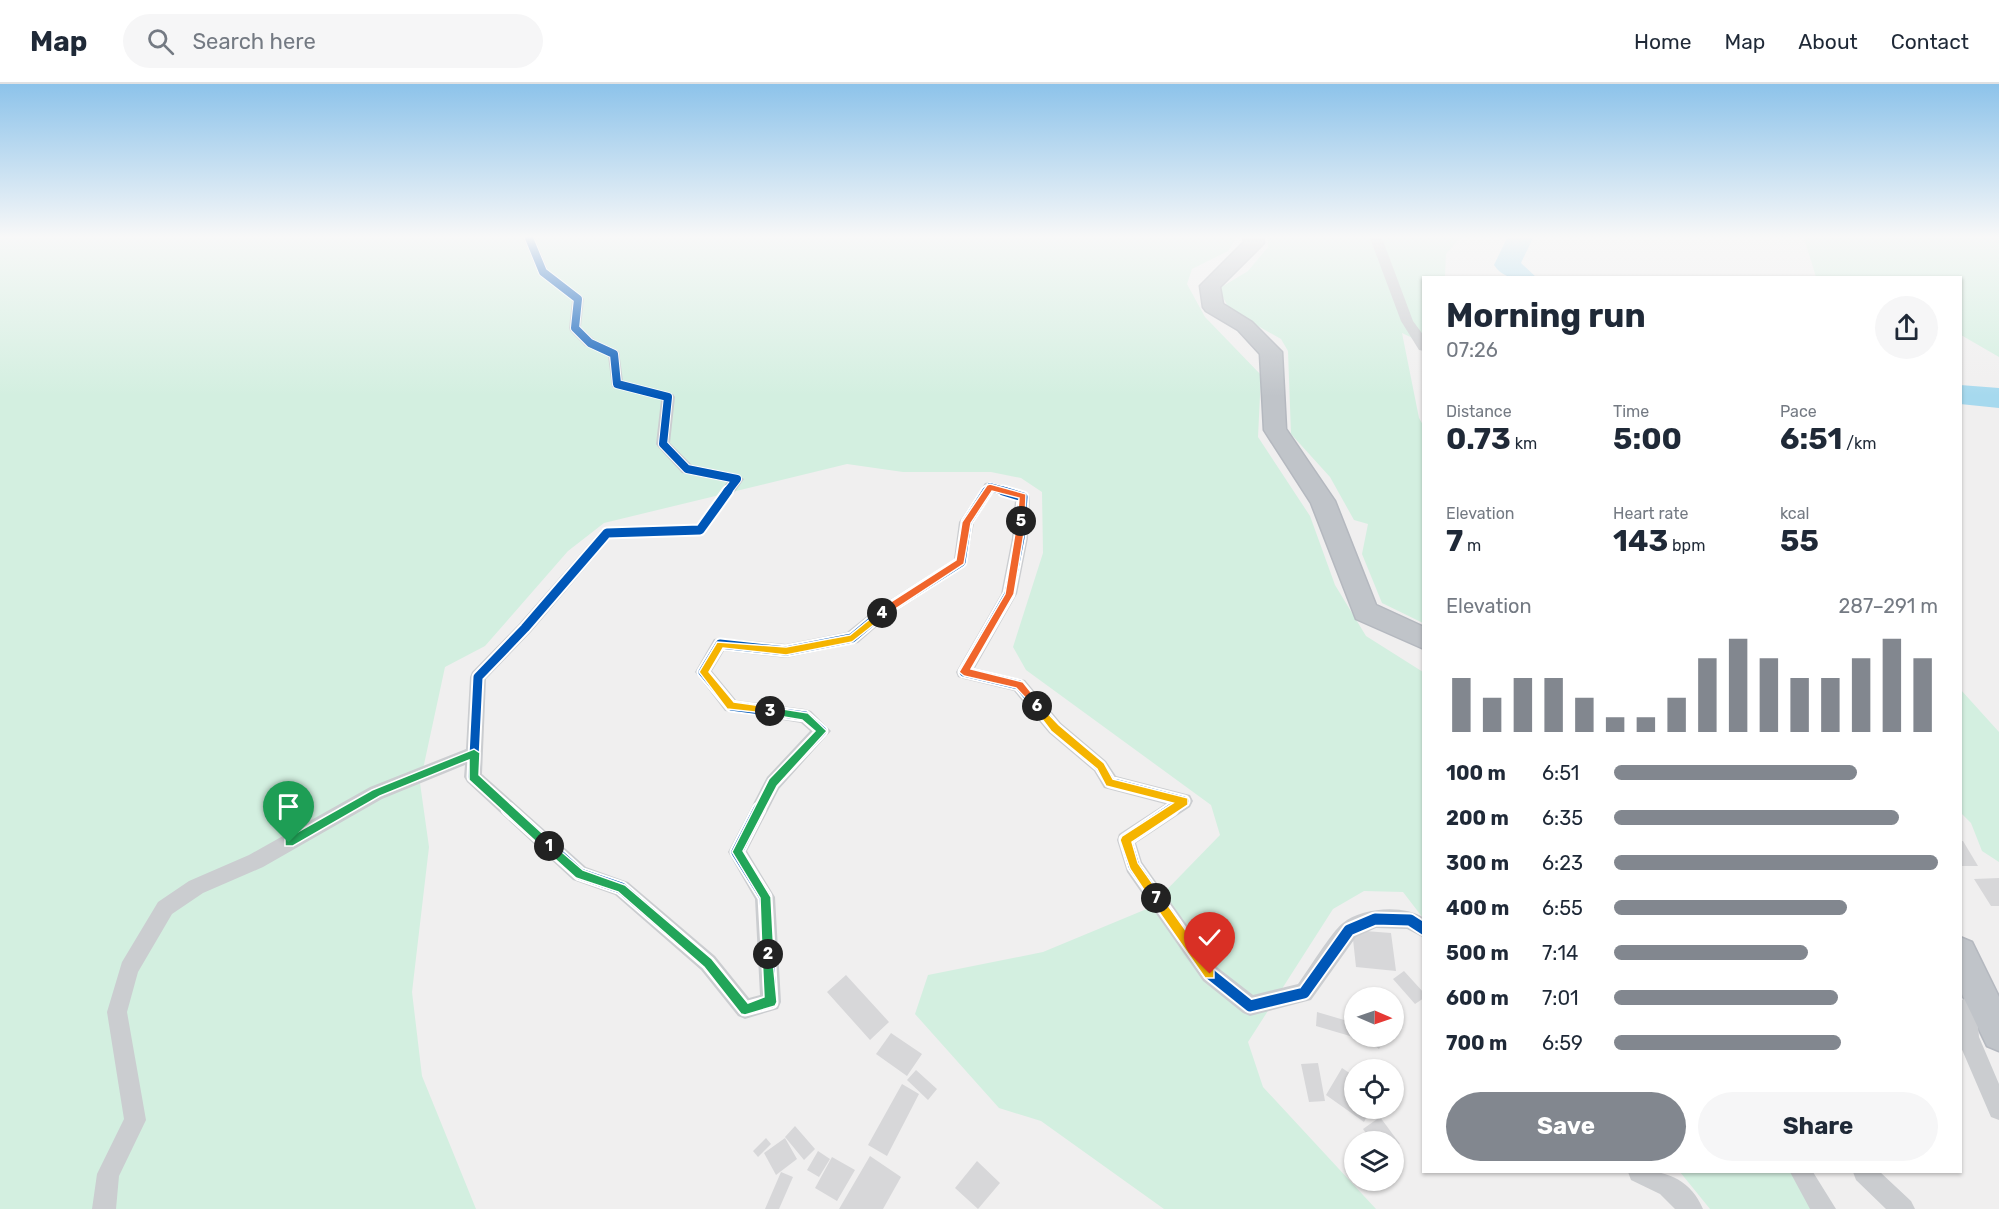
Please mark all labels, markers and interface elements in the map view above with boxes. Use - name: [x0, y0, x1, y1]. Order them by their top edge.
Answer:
- search box: [123, 14, 543, 68]
- text: Map: [30, 25, 87, 58]
- icon: search: [144, 25, 177, 58]
- text: Search here: [192, 28, 316, 55]
- text: Home: [1634, 29, 1691, 54]
- text: Map: [1724, 29, 1765, 54]
- text: About: [1798, 29, 1858, 54]
- text: Contact: [1891, 29, 1969, 54]
- text: Morning run: [1446, 296, 1646, 335]
- button: share: [1875, 296, 1938, 359]
- text: 07:26: [1446, 338, 1498, 362]
- text: Distance: [1446, 402, 1512, 421]
- text: Time: [1613, 402, 1649, 421]
- text: Pace: [1780, 402, 1817, 421]
- text: 0.73: [1446, 421, 1511, 457]
- text: 5:00: [1613, 421, 1682, 457]
- text: 6:51: [1780, 421, 1842, 457]
- text: km: [1511, 434, 1537, 453]
- text: /km: [1842, 434, 1877, 453]
- text: Elevation: [1446, 504, 1515, 523]
- text: Heart rate: [1613, 504, 1688, 523]
- text: kcal: [1780, 504, 1809, 523]
- pin: 5: [1006, 506, 1036, 536]
- text: 5: [1016, 511, 1026, 530]
- text: 7: [1446, 523, 1463, 559]
- text: 143: [1613, 523, 1668, 559]
- text: 55: [1780, 523, 1819, 559]
- text: m: [1463, 536, 1481, 555]
- text: bpm: [1668, 536, 1705, 555]
- text: Elevation: [1446, 594, 1532, 618]
- text: 287–291 m: [1838, 594, 1938, 618]
- pin: 4: [867, 598, 897, 628]
- text: 4: [877, 603, 887, 622]
- pin: 6: [1022, 691, 1052, 721]
- pin: 3: [755, 696, 785, 726]
- text: 6: [1032, 696, 1042, 715]
- text: 3: [765, 701, 775, 720]
- text: 100 m: [1446, 761, 1506, 785]
- text: 6:51: [1542, 761, 1579, 785]
- pin: [263, 781, 314, 843]
- icon: arrive: [272, 790, 305, 823]
- text: 200 m: [1446, 806, 1509, 830]
- text: 6:35: [1542, 806, 1583, 830]
- pin: 1: [534, 831, 564, 861]
- text: 1: [545, 836, 553, 855]
- text: 300 m: [1446, 851, 1509, 875]
- text: 6:23: [1542, 851, 1583, 875]
- pin: 7: [1141, 883, 1171, 913]
- text: 7: [1151, 888, 1161, 907]
- text: 400 m: [1446, 896, 1509, 920]
- text: 6:55: [1542, 896, 1583, 920]
- pin: [1184, 912, 1235, 974]
- icon: check: [1193, 921, 1226, 954]
- pin: 2: [753, 939, 783, 969]
- text: 500 m: [1446, 941, 1509, 965]
- text: 7:14: [1542, 941, 1578, 965]
- text: 2: [763, 944, 773, 963]
- text: 600 m: [1446, 986, 1509, 1010]
- text: 7:01: [1542, 986, 1579, 1010]
- north arrow: [1344, 987, 1404, 1047]
- map controls: [1344, 987, 1404, 1191]
- text: 700 m: [1446, 1031, 1507, 1055]
- text: 6:59: [1542, 1031, 1583, 1055]
- button: locate: [1344, 1059, 1404, 1119]
- button: Save: [1446, 1092, 1686, 1161]
- button: Share: [1698, 1092, 1938, 1161]
- button: layers: [1344, 1131, 1404, 1191]

